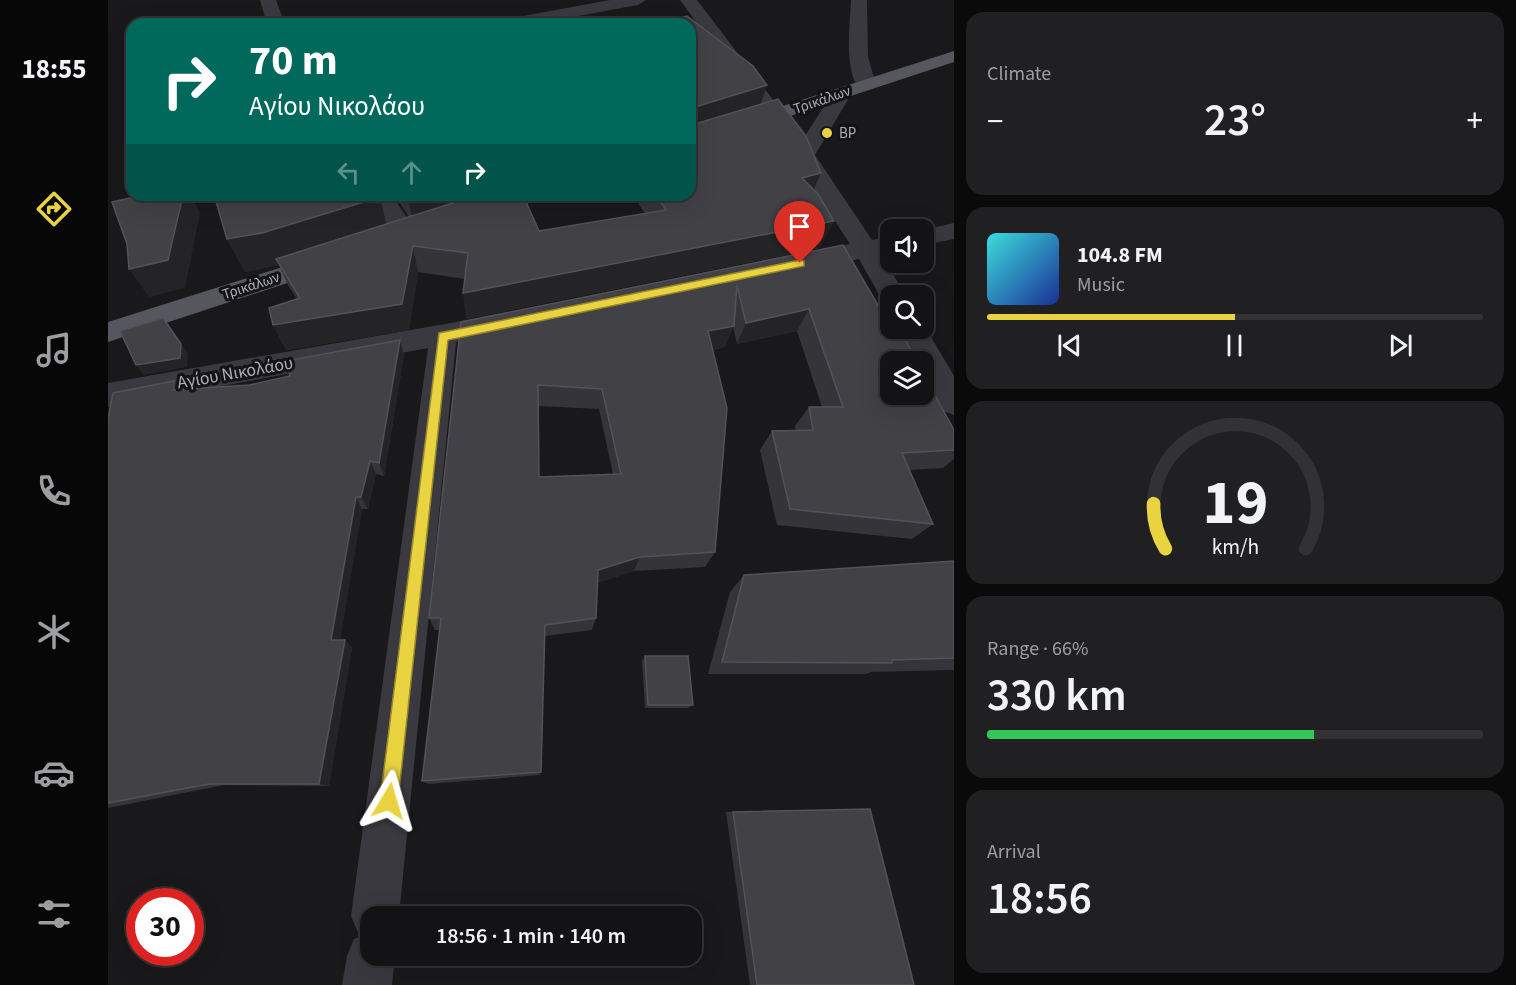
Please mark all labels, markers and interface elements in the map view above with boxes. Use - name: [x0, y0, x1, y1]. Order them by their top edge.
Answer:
- text: 70 m: [249, 31, 338, 91]
- icon: right: [150, 42, 228, 120]
- text: 18:55: [21, 50, 87, 89]
- text: Climate: [987, 60, 1051, 88]
- street label: Τρικάλων: [791, 80, 853, 120]
- text: Αγίου Νικολάου: [249, 87, 425, 126]
- text: 23°: [1204, 89, 1266, 153]
- text: −: [987, 98, 1003, 145]
- text: +: [1467, 98, 1483, 145]
- place label: BP: [839, 123, 856, 144]
- marker: BP: [820, 126, 834, 140]
- icon: left: [332, 156, 365, 189]
- icon: ahead: [395, 156, 428, 189]
- icon: right: [458, 156, 491, 189]
- icon: directions: [33, 188, 75, 230]
- pin: [774, 201, 825, 263]
- icon: arrive: [783, 210, 816, 243]
- map controls: [880, 219, 934, 405]
- button: sound: [880, 219, 934, 273]
- text: 104.8 FM: [1077, 239, 1163, 271]
- street label: Τρικάλων: [220, 267, 282, 305]
- text: Music: [1077, 271, 1125, 299]
- button: search: [880, 285, 934, 339]
- icon: music: [33, 329, 75, 371]
- icon: previous: [1053, 329, 1086, 362]
- icon: pause: [1218, 329, 1251, 362]
- icon: next: [1384, 329, 1417, 362]
- street label: Αγίου Νικολάου: [175, 351, 295, 395]
- button: layers: [880, 351, 934, 405]
- text: 19: [1202, 460, 1268, 549]
- icon: phone: [33, 470, 75, 512]
- text: km/h: [1211, 533, 1259, 564]
- icon: climate: [33, 611, 75, 653]
- text: Range · 66%: [987, 635, 1088, 663]
- text: 330 km: [987, 664, 1127, 728]
- icon: car: [33, 752, 75, 794]
- position arrow: [357, 769, 421, 833]
- text: Arrival: [987, 838, 1041, 866]
- text: 18:56: [987, 867, 1092, 931]
- speed limit sign: 30: [126, 888, 204, 966]
- icon: filters: [33, 893, 75, 935]
- text: 18:56 · 1 min · 140 m: [436, 920, 626, 952]

